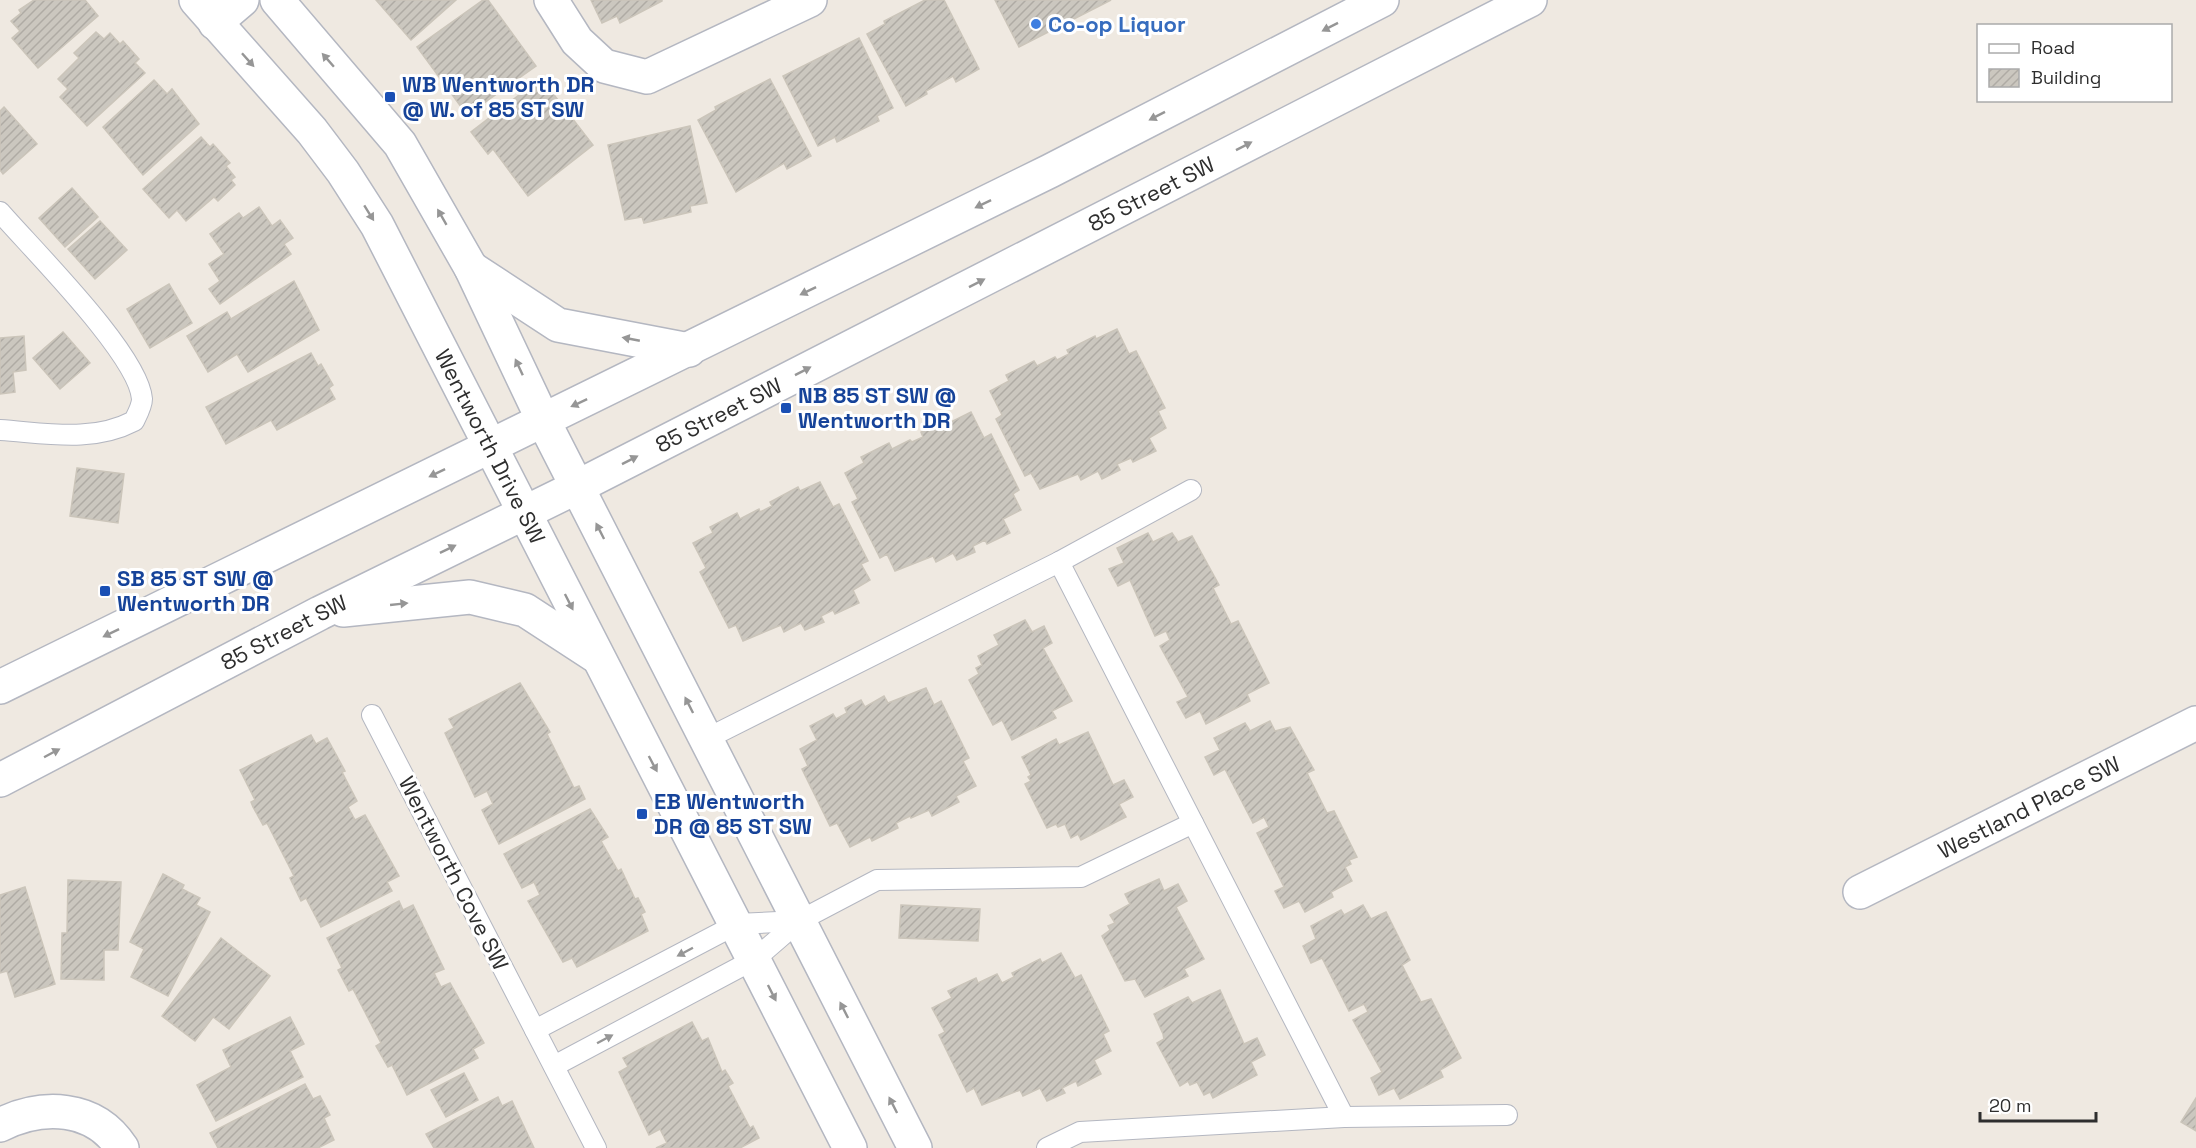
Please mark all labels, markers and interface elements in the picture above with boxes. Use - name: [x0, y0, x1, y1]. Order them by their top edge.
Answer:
- place label: Co-op Liquor: [1048, 10, 1186, 38]
- marker: Co-op Liquor: [1029, 17, 1043, 31]
- one-way arrow: [1322, 22, 1339, 32]
- legend: [1977, 24, 2172, 102]
- text: Road: [2031, 36, 2075, 59]
- one-way arrow: [241, 52, 254, 67]
- one-way arrow: [322, 53, 335, 68]
- text: Building: [2031, 66, 2101, 89]
- place label: WB Wentworth DR @ W. of 85 ST SW: [402, 70, 595, 123]
- marker: WB Wentworth DR @ W. of 85 ST SW: [383, 90, 397, 104]
- one-way arrow: [1148, 111, 1165, 121]
- one-way arrow: [1236, 141, 1253, 151]
- street label: 85 Street SW: [1083, 150, 1219, 237]
- one-way arrow: [974, 199, 992, 209]
- one-way arrow: [363, 204, 375, 220]
- one-way arrow: [437, 208, 447, 225]
- one-way arrow: [968, 278, 986, 288]
- one-way arrow: [800, 286, 817, 296]
- one-way arrow: [622, 334, 641, 343]
- street label: Wentworth Drive SW: [429, 344, 552, 548]
- one-way arrow: [514, 358, 523, 375]
- one-way arrow: [795, 367, 812, 376]
- street label: 85 Street SW: [650, 371, 786, 459]
- place label: NB 85 ST SW @ Wentworth DR: [798, 381, 957, 434]
- one-way arrow: [571, 398, 588, 407]
- marker: NB 85 ST SW @ Wentworth DR: [779, 401, 793, 415]
- one-way arrow: [621, 455, 638, 465]
- one-way arrow: [428, 469, 445, 478]
- one-way arrow: [595, 523, 605, 540]
- one-way arrow: [440, 545, 457, 554]
- place label: SB 85 ST SW @ Wentworth DR: [117, 564, 274, 617]
- marker: SB 85 ST SW @ Wentworth DR: [98, 584, 112, 598]
- street label: 85 Street SW: [216, 588, 351, 676]
- one-way arrow: [564, 594, 573, 611]
- one-way arrow: [390, 599, 409, 609]
- one-way arrow: [102, 628, 119, 637]
- one-way arrow: [684, 696, 694, 714]
- one-way arrow: [43, 748, 61, 758]
- street label: Westland Place SW: [1933, 750, 2125, 865]
- one-way arrow: [648, 756, 658, 773]
- street label: Wentworth Cove SW: [393, 771, 515, 975]
- place label: EB Wentworth DR @ 85 ST SW: [654, 787, 812, 840]
- marker: EB Wentworth DR @ 85 ST SW: [635, 807, 649, 821]
- one-way arrow: [676, 947, 693, 957]
- one-way arrow: [767, 984, 777, 1001]
- one-way arrow: [839, 1001, 849, 1018]
- one-way arrow: [596, 1034, 614, 1044]
- scale bar: [1980, 1085, 2096, 1123]
- text: 20 m: [1989, 1094, 2032, 1117]
- one-way arrow: [888, 1096, 898, 1113]

